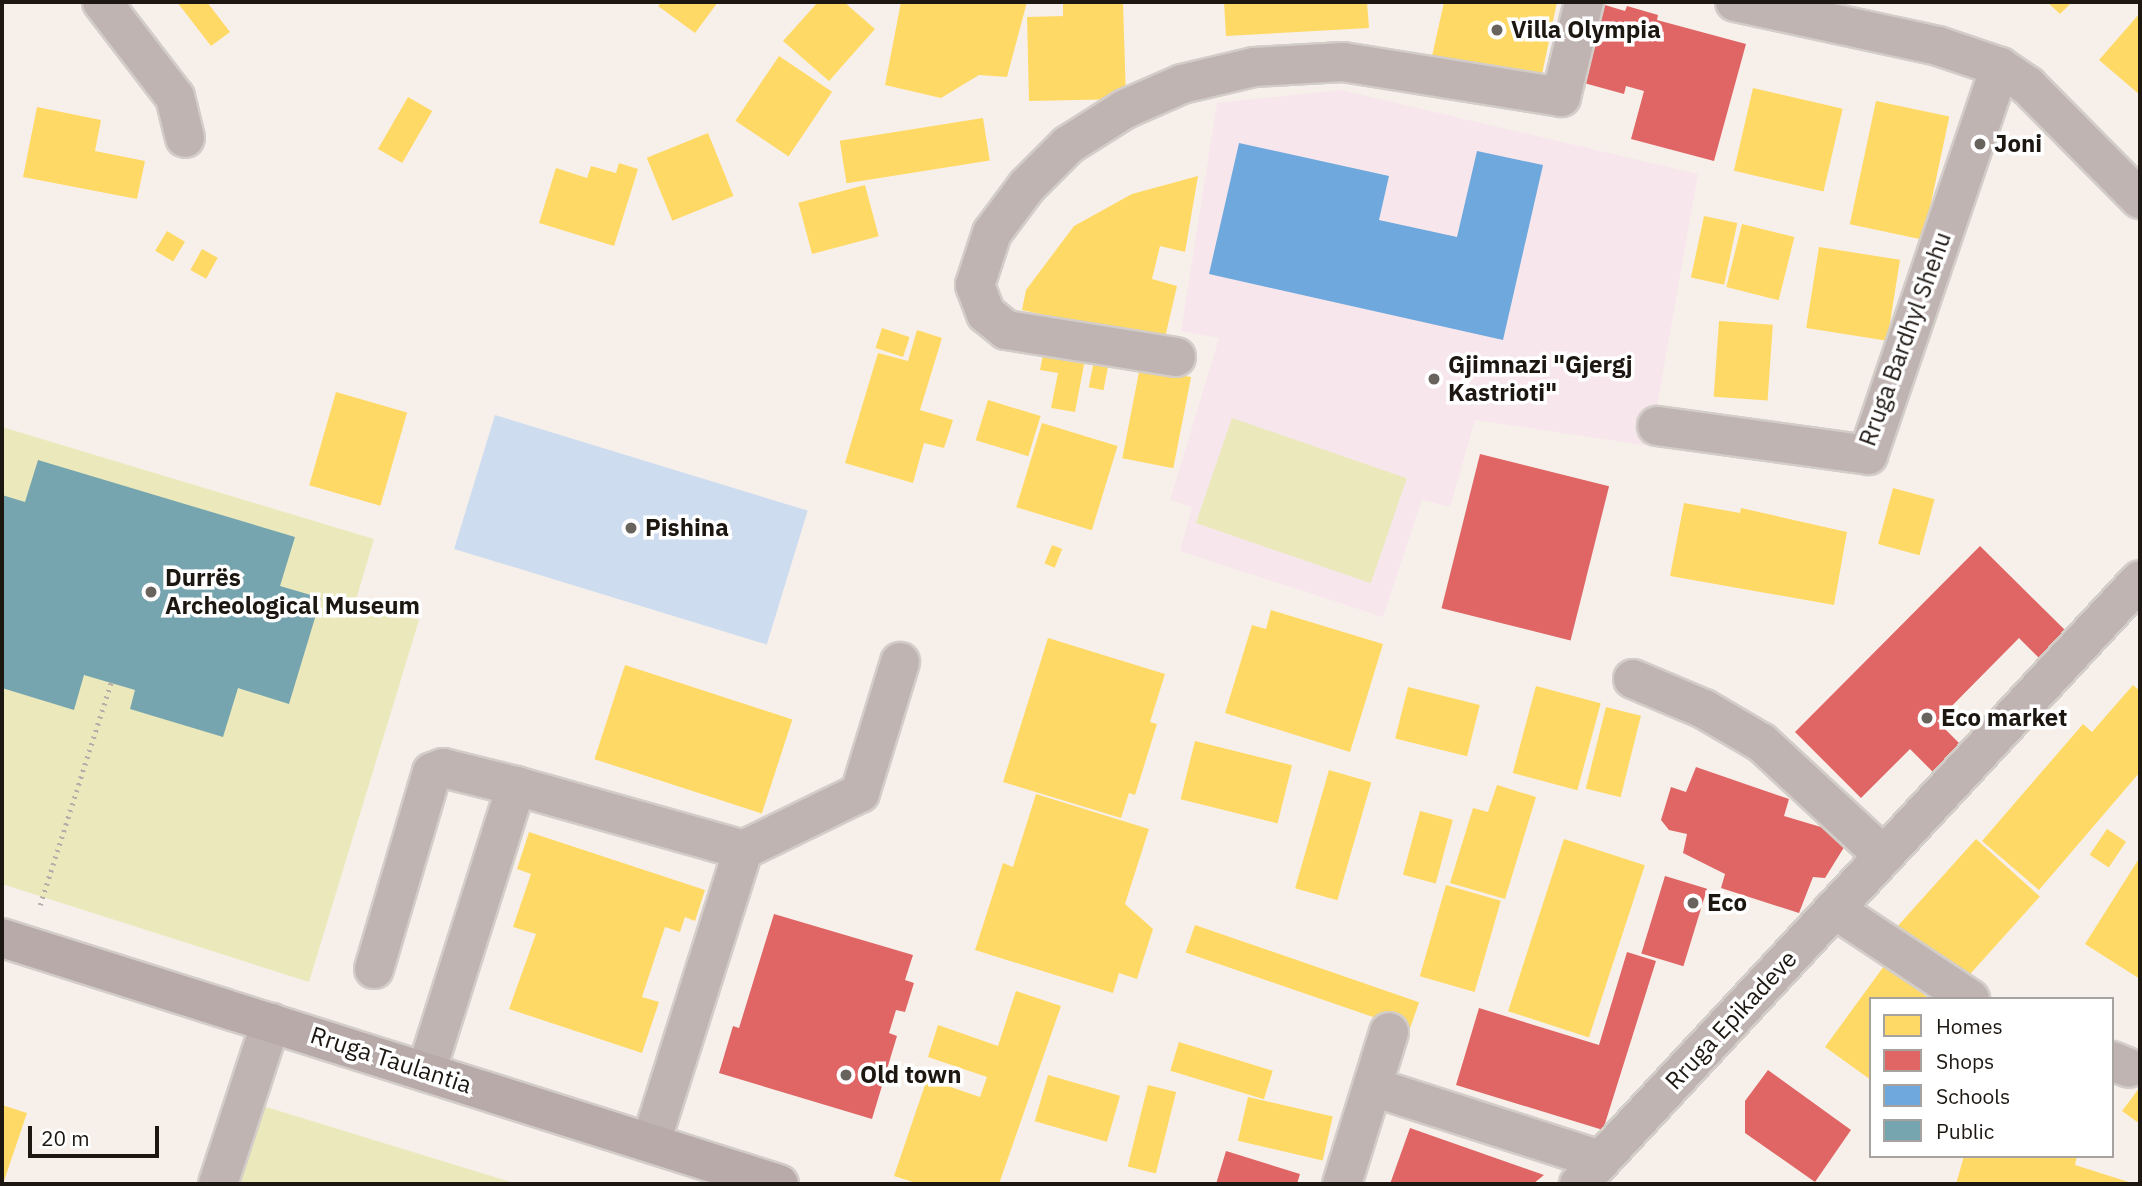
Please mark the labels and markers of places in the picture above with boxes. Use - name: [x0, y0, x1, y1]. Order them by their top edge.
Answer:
- place label: Villa Olympia: [1511, 16, 1661, 44]
- marker: Villa Olympia: [1489, 22, 1505, 38]
- place label: Joni: [1994, 130, 2042, 158]
- marker: Joni: [1972, 136, 1988, 152]
- place label: Gjimnazi "Gjergj Kastrioti": [1448, 351, 1633, 407]
- marker: Gjimnazi "Gjergj Kastrioti": [1426, 371, 1442, 387]
- place label: Pishina: [645, 514, 729, 542]
- marker: Pishina: [623, 520, 639, 536]
- place label: Durrës Archeological Museum: [165, 564, 420, 620]
- marker: Durrës Archeological Museum: [143, 584, 159, 600]
- place label: Eco market: [1941, 704, 2068, 732]
- marker: Eco market: [1919, 710, 1935, 726]
- place label: Eco: [1707, 889, 1747, 917]
- marker: Eco: [1685, 895, 1701, 911]
- place label: Old town: [860, 1061, 962, 1089]
- marker: Old town: [838, 1067, 854, 1083]

